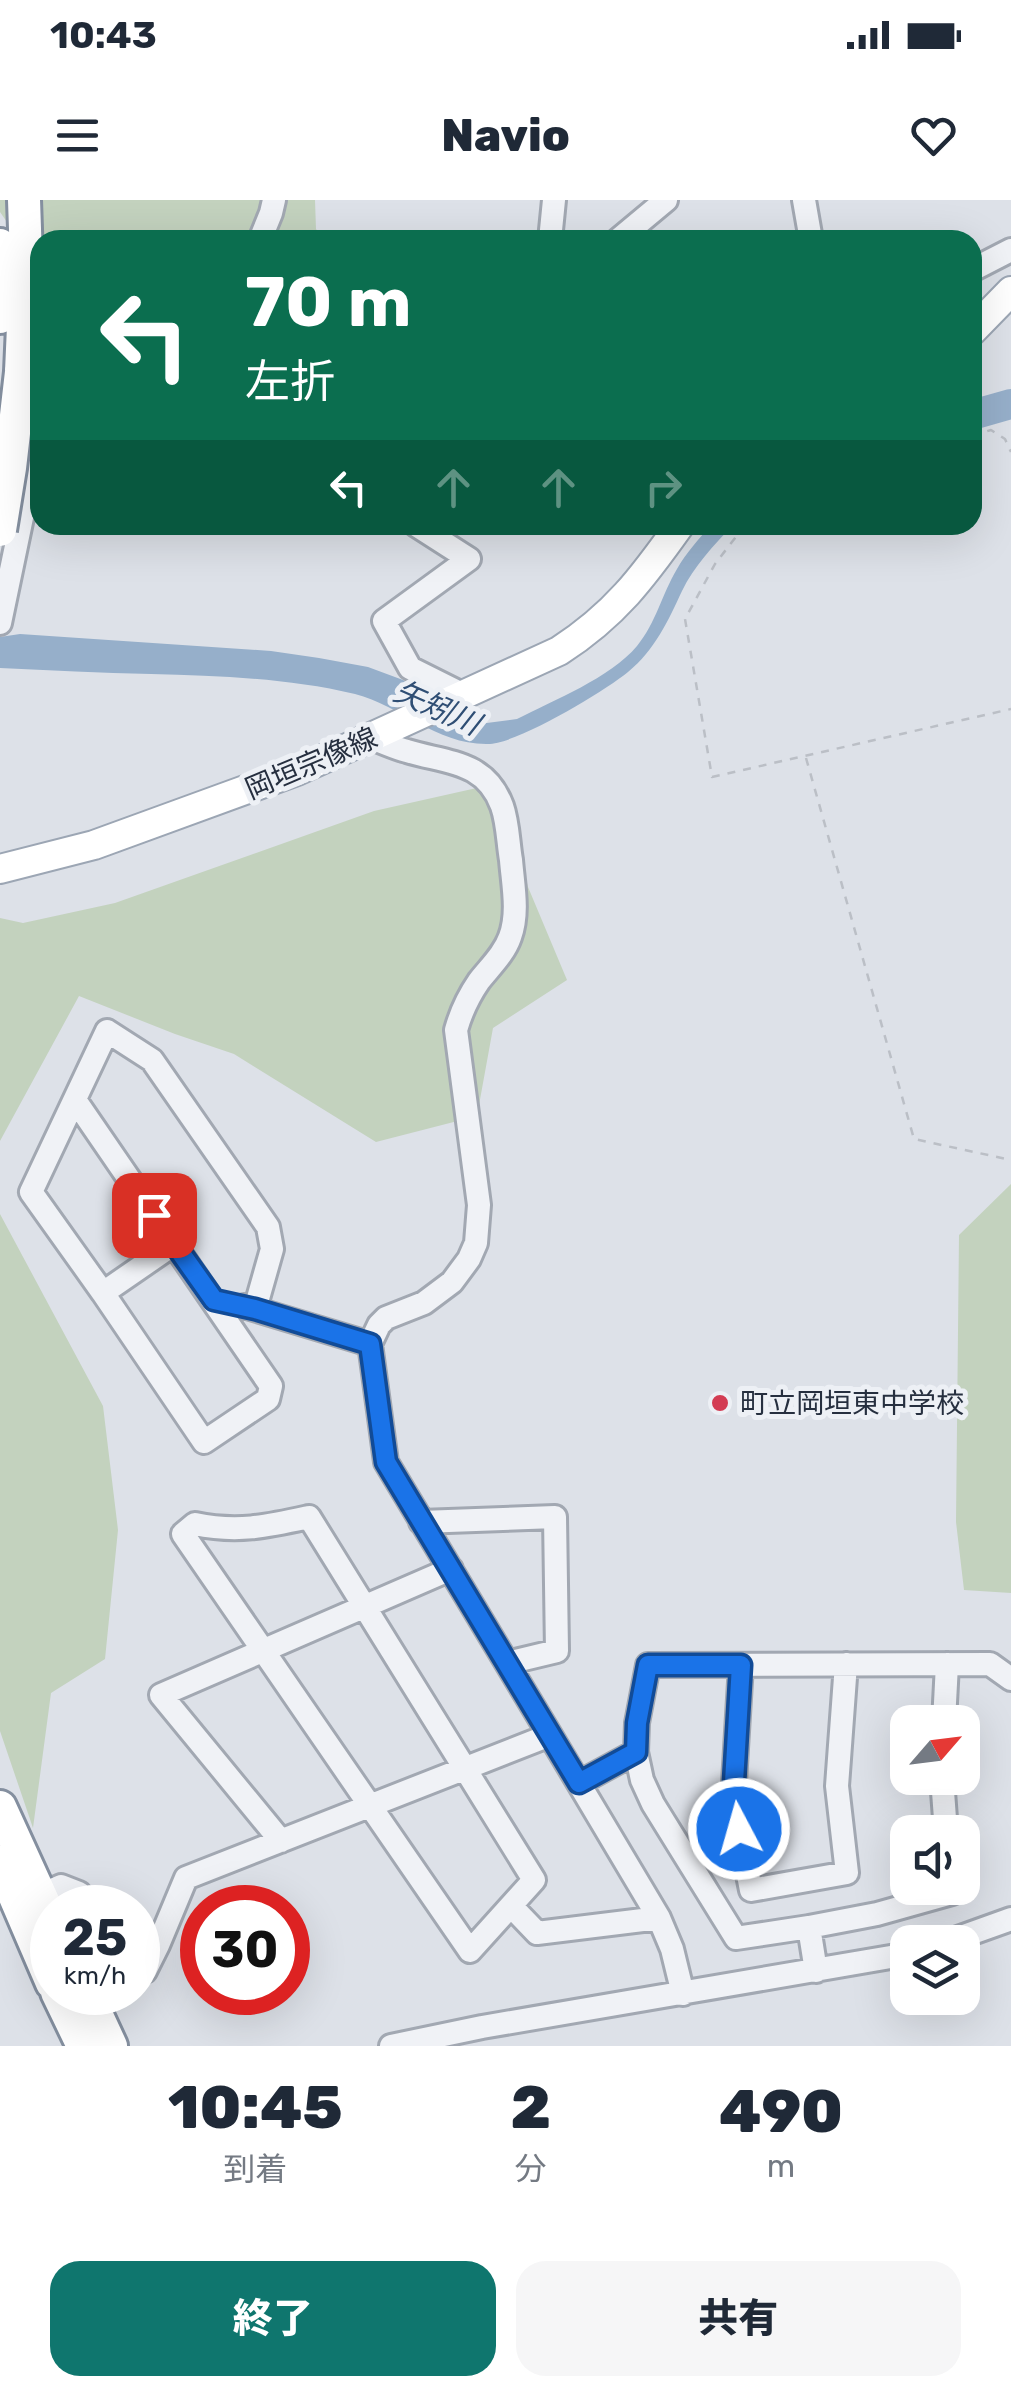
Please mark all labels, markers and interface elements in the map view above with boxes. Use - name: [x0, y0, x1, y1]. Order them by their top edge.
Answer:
- text: 10:43: [50, 12, 157, 58]
- icon: menu: [50, 108, 105, 163]
- icon: heart: [906, 108, 961, 163]
- text: Navio: [441, 109, 570, 162]
- text: 70 m: [245, 261, 412, 344]
- icon: left: [80, 270, 210, 400]
- text: 左折: [245, 355, 335, 408]
- icon: left: [321, 460, 376, 515]
- icon: ahead: [426, 460, 481, 515]
- icon: ahead: [531, 460, 586, 515]
- icon: right: [636, 460, 691, 515]
- water label: 矢矧川: [389, 673, 488, 744]
- street label: 岡垣宗像線: [240, 721, 382, 806]
- pin: [112, 1173, 197, 1258]
- icon: arrive: [127, 1188, 182, 1243]
- place label: 町立岡垣東中学校: [740, 1387, 964, 1420]
- marker: 町立岡垣東中学校: [709, 1392, 731, 1414]
- north arrow: [890, 1705, 980, 1795]
- map controls: [890, 1705, 980, 2015]
- position arrow: [687, 1777, 791, 1881]
- button: sound: [890, 1815, 980, 1905]
- speed limit sign: 30: [180, 1885, 310, 2015]
- text: 25: [63, 1908, 127, 1968]
- button: layers: [890, 1925, 980, 2015]
- text: km/h: [64, 1961, 126, 1990]
- text: 10:45: [168, 2072, 343, 2143]
- text: 2: [510, 2072, 551, 2143]
- text: 490: [719, 2076, 843, 2147]
- text: m: [767, 2147, 795, 2185]
- text: 到着: [223, 2150, 287, 2188]
- text: 分: [515, 2150, 547, 2188]
- button: 終了: [50, 2261, 496, 2376]
- button: 共有: [516, 2261, 961, 2376]

